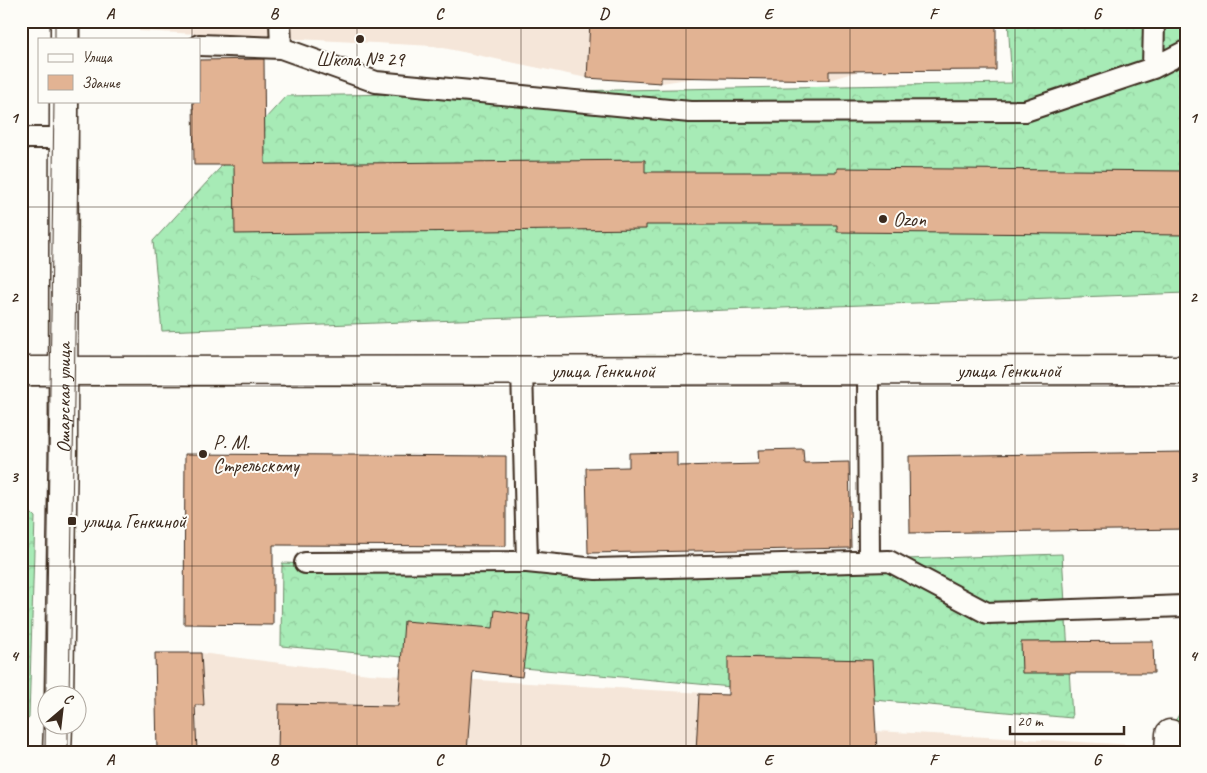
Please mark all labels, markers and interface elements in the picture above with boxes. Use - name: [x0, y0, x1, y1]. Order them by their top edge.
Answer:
- text: A: [106, 4, 116, 24]
- text: B: [270, 4, 280, 24]
- text: C: [435, 4, 445, 24]
- text: D: [599, 4, 610, 24]
- text: E: [764, 4, 775, 24]
- text: F: [929, 4, 940, 24]
- text: G: [1093, 4, 1103, 24]
- marker: Школа № 29: [354, 33, 366, 45]
- legend: [38, 38, 200, 102]
- place label: Школа № 29: [316, 47, 406, 72]
- text: Улица: [82, 48, 113, 67]
- text: Здание: [82, 74, 121, 93]
- text: 1: [10, 108, 19, 128]
- text: 1: [1189, 108, 1198, 128]
- place label: Ozon: [893, 207, 927, 232]
- marker: Ozon: [877, 213, 889, 225]
- text: 2: [10, 287, 19, 307]
- text: 2: [1189, 287, 1198, 307]
- street label: Ошарская улица: [50, 341, 76, 453]
- street label: улица Генкиной: [550, 358, 657, 383]
- street label: улица Генкиной: [956, 358, 1063, 383]
- place label: Р. М. Стрельскому: [213, 430, 301, 478]
- marker: Р. М. Стрельскому: [197, 448, 209, 460]
- text: 3: [10, 467, 19, 487]
- text: 3: [1189, 467, 1198, 487]
- place label: улица Генкиной: [81, 509, 188, 534]
- marker: улица Генкиной: [66, 515, 78, 527]
- text: 4: [10, 646, 19, 666]
- text: 4: [1189, 646, 1198, 666]
- north arrow: [38, 686, 88, 736]
- text: С: [61, 690, 77, 709]
- scale bar: [1010, 703, 1123, 735]
- text: 20 m: [1017, 712, 1044, 731]
- text: A: [106, 750, 116, 770]
- text: B: [270, 750, 280, 770]
- text: C: [435, 750, 445, 770]
- text: D: [599, 750, 610, 770]
- text: E: [764, 750, 775, 770]
- text: F: [929, 750, 940, 770]
- text: G: [1093, 750, 1103, 770]

